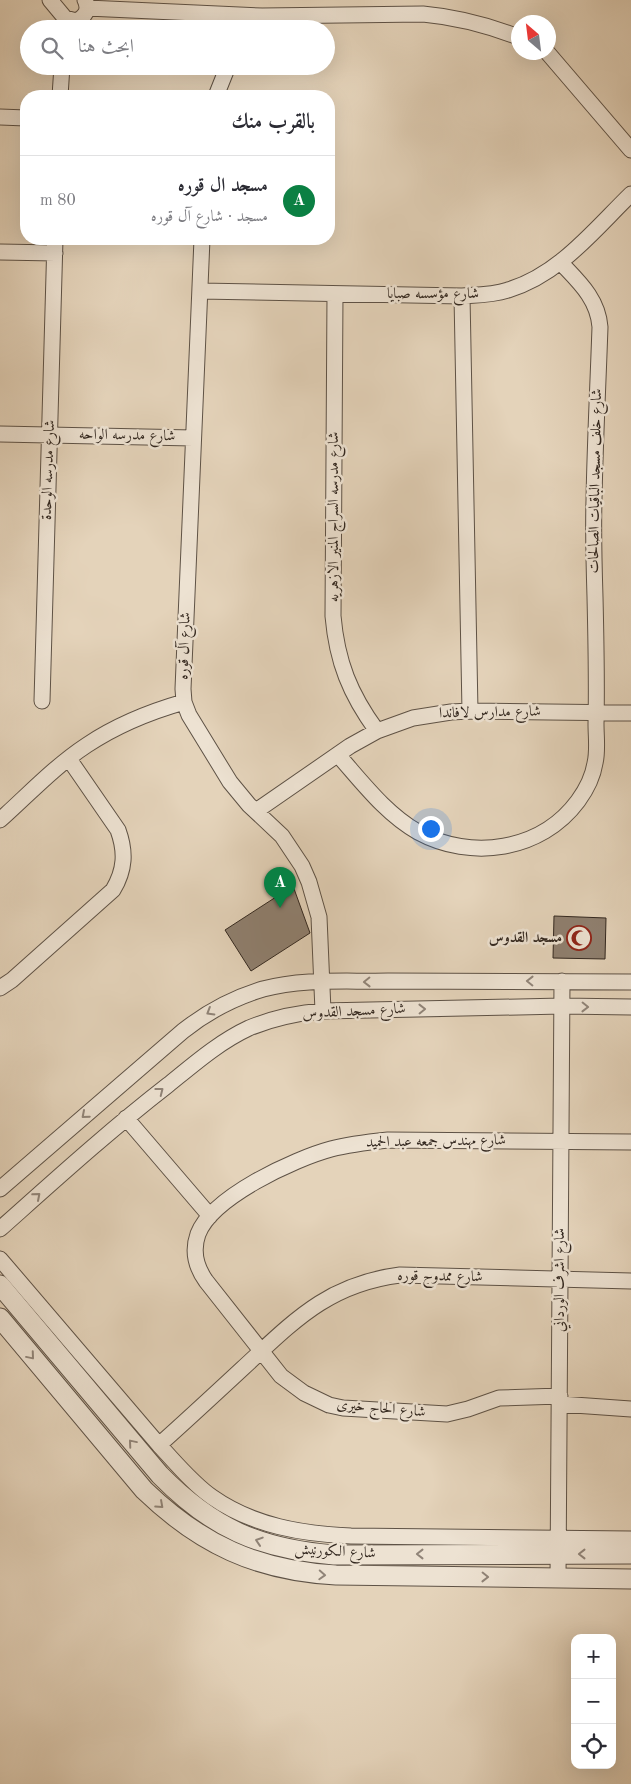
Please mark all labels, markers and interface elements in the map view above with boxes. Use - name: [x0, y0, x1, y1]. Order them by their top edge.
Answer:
- north arrow: [511, 15, 556, 60]
- search box: [20, 20, 335, 75]
- icon: search: [38, 34, 66, 62]
- text: ابحث هنا: [78, 38, 134, 57]
- text: بالقرب منك: [232, 112, 315, 133]
- text: مسجد ال قوره: [178, 177, 268, 196]
- text: 80 m: [40, 193, 76, 209]
- text: A: [293, 193, 305, 209]
- text: مسجد · شارع آل قوره: [151, 209, 268, 225]
- street label: شارع مؤسسه صبايا: [387, 287, 479, 306]
- street label: شارع خلف مسجد الباقيات الصالحات: [587, 389, 609, 574]
- street label: شارع مدرسه الوحدة: [40, 420, 62, 521]
- street label: شارع مدرسه الواحه: [78, 428, 175, 448]
- street label: شارع مدرسه السراج المنير الازهريه: [327, 432, 346, 602]
- street label: شارع آل قوره: [173, 612, 198, 680]
- street label: شارع مدارس لافاندا: [439, 705, 541, 725]
- your location: [418, 816, 444, 842]
- pin: A: [264, 867, 296, 908]
- mosque icon: مسجد القدوس: [566, 925, 592, 951]
- place label: مسجد القدوس: [489, 930, 562, 946]
- one-way arrow: [526, 976, 534, 986]
- one-way arrow: [363, 977, 371, 987]
- one-way arrow: [581, 1001, 589, 1012]
- street label: شارع مسجد القدوس: [302, 1002, 406, 1026]
- one-way arrow: [419, 1004, 427, 1014]
- one-way arrow: [207, 1006, 216, 1016]
- one-way arrow: [154, 1088, 163, 1096]
- one-way arrow: [82, 1110, 91, 1119]
- street label: شارع مهندس جمعه عبد الحميد: [366, 1133, 506, 1155]
- one-way arrow: [31, 1193, 40, 1202]
- street label: شارع اشرف الورداني: [553, 1228, 572, 1332]
- street label: شارع ممدوح قوره: [397, 1269, 483, 1289]
- one-way arrow: [26, 1350, 35, 1359]
- street label: شارع الحاج خيرى: [336, 1398, 426, 1424]
- one-way arrow: [129, 1440, 138, 1449]
- one-way arrow: [155, 1499, 164, 1508]
- one-way arrow: [255, 1537, 263, 1547]
- street label: شارع الكورنيش: [294, 1540, 376, 1566]
- one-way arrow: [416, 1549, 424, 1559]
- one-way arrow: [578, 1549, 586, 1559]
- one-way arrow: [319, 1569, 327, 1580]
- one-way arrow: [482, 1572, 489, 1582]
- map controls: [571, 1634, 616, 1769]
- button: +: [571, 1634, 616, 1679]
- button: −: [571, 1679, 616, 1724]
- button: locate: [571, 1724, 616, 1769]

